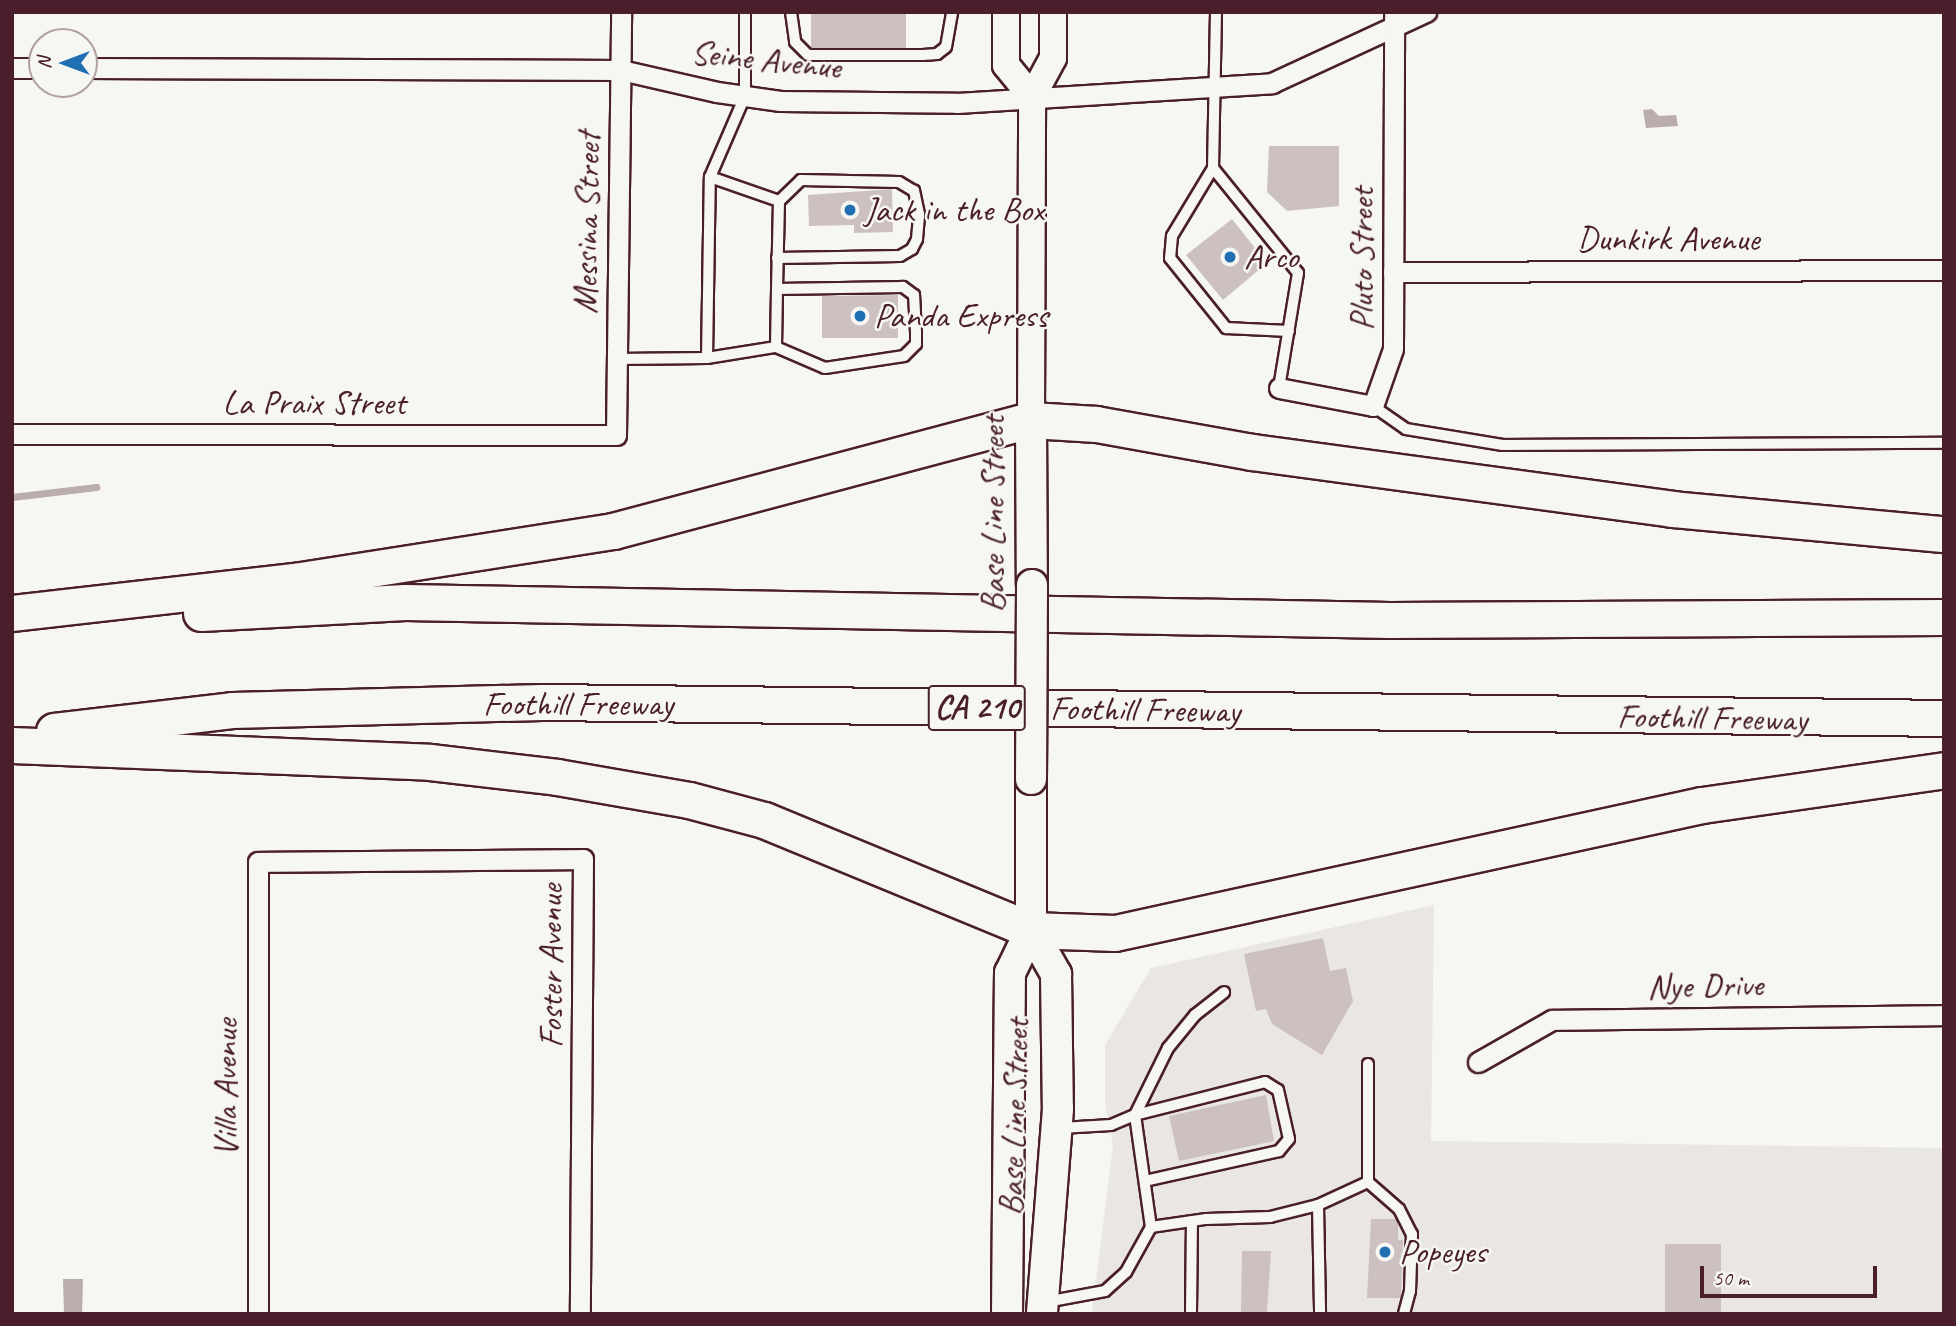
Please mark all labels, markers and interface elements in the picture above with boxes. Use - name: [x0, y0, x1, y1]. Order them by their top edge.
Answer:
- north arrow: [28, 28, 98, 98]
- street label: Seine Avenue: [689, 31, 843, 89]
- text: N: [32, 57, 56, 69]
- street label: Messina Street: [564, 132, 610, 314]
- street label: Pluto Street: [1341, 187, 1383, 331]
- place label: Jack in the Box: [864, 189, 1044, 231]
- marker: Jack in the Box: [842, 202, 858, 218]
- street label: Dunkirk Avenue: [1577, 218, 1759, 260]
- place label: Arco: [1244, 236, 1298, 278]
- marker: Arco: [1222, 249, 1238, 265]
- place label: Panda Express: [874, 295, 1048, 337]
- marker: Panda Express: [852, 308, 868, 324]
- street label: La Praix Street: [221, 382, 407, 424]
- street label: Base Line Street: [972, 415, 1014, 613]
- road number: CA 210: [926, 678, 1028, 737]
- street label: Foothill Freeway: [483, 683, 673, 725]
- street label: Foothill Freeway: [1050, 687, 1240, 733]
- street label: Foothill Freeway: [1617, 695, 1807, 741]
- street label: Foster Avenue: [530, 884, 572, 1048]
- street label: Nye Drive: [1646, 964, 1764, 1008]
- street label: Base Line Street: [990, 1017, 1038, 1217]
- street label: Villa Avenue: [205, 1019, 247, 1157]
- place label: Popeyes: [1399, 1231, 1486, 1273]
- marker: Popeyes: [1377, 1244, 1393, 1260]
- scale bar: [1704, 1252, 1881, 1296]
- text: 50 m: [1713, 1265, 1749, 1291]

